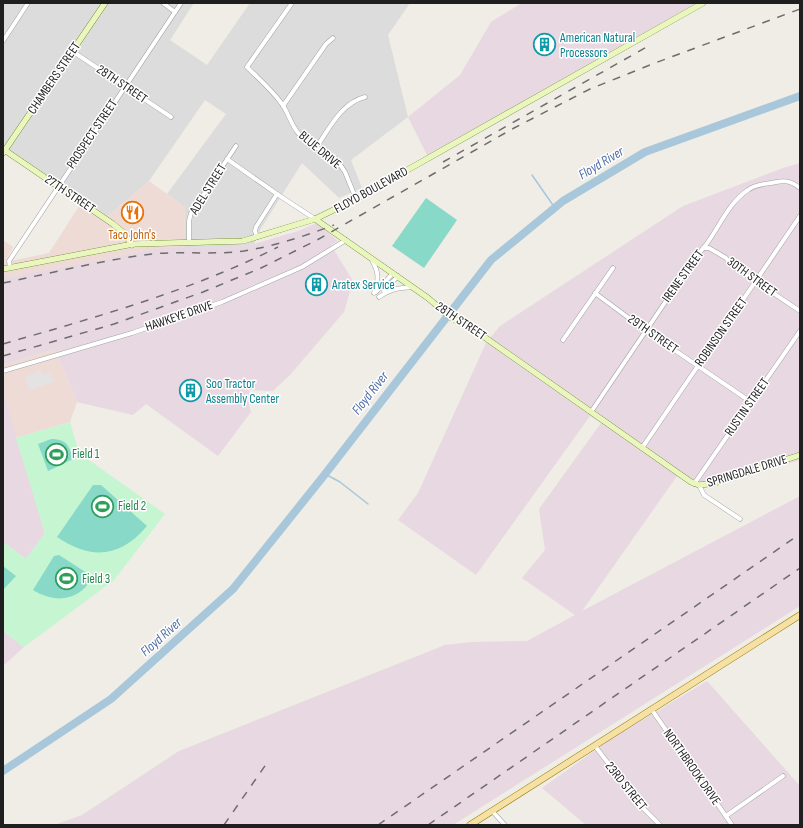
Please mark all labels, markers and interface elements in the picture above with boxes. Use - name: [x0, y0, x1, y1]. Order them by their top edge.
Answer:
- place label: American Natural Processors: [559, 30, 635, 61]
- building icon: American Natural Processors: [531, 32, 557, 58]
- street label: CHAMBERS STREET: [24, 39, 84, 117]
- street label: 28TH STREET: [94, 61, 150, 107]
- street label: PROSPECT STREET: [63, 96, 121, 172]
- street label: BLUE DRIVE: [296, 128, 344, 172]
- water label: Floyd River: [575, 142, 628, 183]
- street label: ADEL STREET: [186, 161, 230, 218]
- street label: FLOYD BOULEVARD: [331, 163, 411, 217]
- street label: 27TH STREET: [42, 171, 98, 217]
- restaurant icon: Taco John's: [119, 200, 145, 226]
- place label: Taco John's: [108, 227, 156, 243]
- street label: IRENE STREET: [659, 247, 707, 305]
- street label: 30TH STREET: [724, 254, 780, 300]
- building icon: Aratex Service: [304, 272, 330, 298]
- place label: Aratex Service: [331, 277, 395, 293]
- street label: ROBINSON STREET: [691, 294, 751, 370]
- street label: HAWKEYE DRIVE: [143, 297, 215, 335]
- street label: 28TH STREET: [433, 298, 489, 344]
- street label: 29TH STREET: [625, 311, 681, 357]
- water label: Floyd River: [348, 367, 393, 418]
- street label: RUSTIN STREET: [721, 375, 773, 439]
- place label: Soo Tractor Assembly Center: [205, 376, 279, 407]
- building icon: Soo Tractor Assembly Center: [178, 378, 204, 404]
- sports icon: Field 1: [44, 441, 70, 467]
- place label: Field 1: [72, 446, 100, 462]
- street label: SPRINGDALE DRIVE: [705, 451, 789, 491]
- sports icon: Field 2: [89, 493, 115, 519]
- place label: Field 2: [118, 498, 146, 514]
- sports icon: Field 3: [53, 566, 79, 592]
- place label: Field 3: [82, 571, 110, 587]
- water label: Floyd River: [137, 613, 186, 660]
- street label: NORTHBROOK DRIVE: [660, 726, 724, 808]
- street label: 23RD STREET: [602, 758, 650, 814]

